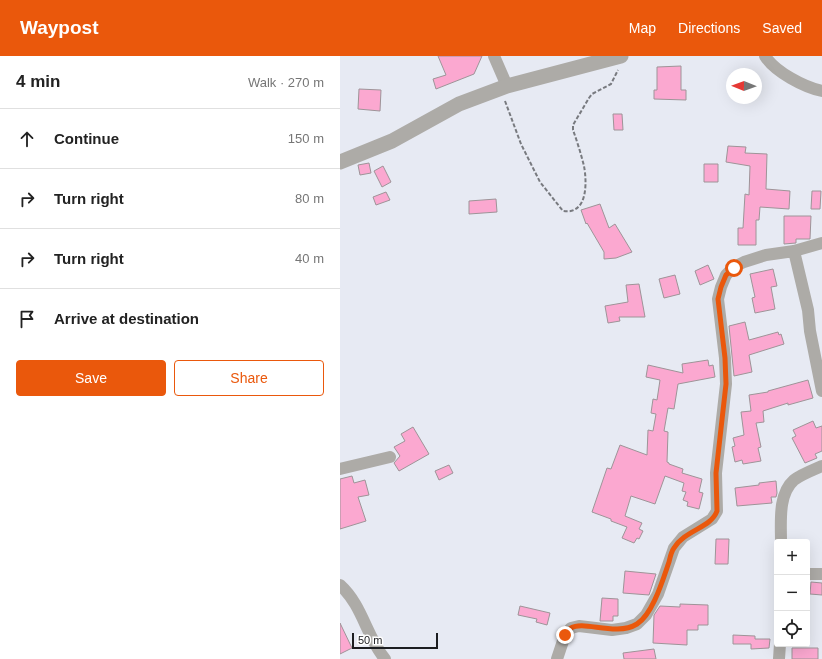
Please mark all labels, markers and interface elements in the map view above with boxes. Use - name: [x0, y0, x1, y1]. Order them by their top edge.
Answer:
- text: Waypost: [20, 17, 98, 38]
- text: Map: [629, 20, 656, 36]
- text: Directions: [678, 20, 740, 36]
- text: Saved: [762, 20, 802, 36]
- north arrow: [726, 68, 762, 104]
- text: 4 min: [16, 72, 60, 91]
- text: Walk · 270 m: [248, 75, 324, 90]
- icon: ahead: [16, 128, 38, 150]
- text: Continue: [54, 130, 119, 147]
- text: 150 m: [288, 131, 324, 146]
- icon: right: [16, 188, 38, 210]
- text: Turn right: [54, 190, 124, 207]
- text: 80 m: [295, 191, 324, 206]
- icon: right: [16, 248, 38, 270]
- text: Turn right: [54, 250, 124, 267]
- text: 40 m: [295, 251, 324, 266]
- route start: [725, 259, 743, 277]
- icon: arrive: [16, 308, 38, 330]
- text: Arrive at destination: [54, 310, 199, 327]
- button: Save: [16, 360, 166, 396]
- button: Share: [174, 360, 324, 396]
- map controls: [774, 539, 810, 647]
- button: +: [774, 539, 810, 575]
- button: −: [774, 575, 810, 611]
- button: locate: [774, 611, 810, 647]
- route end: [556, 626, 574, 644]
- scale bar: [352, 631, 438, 650]
- text: 50 m: [358, 634, 382, 646]

